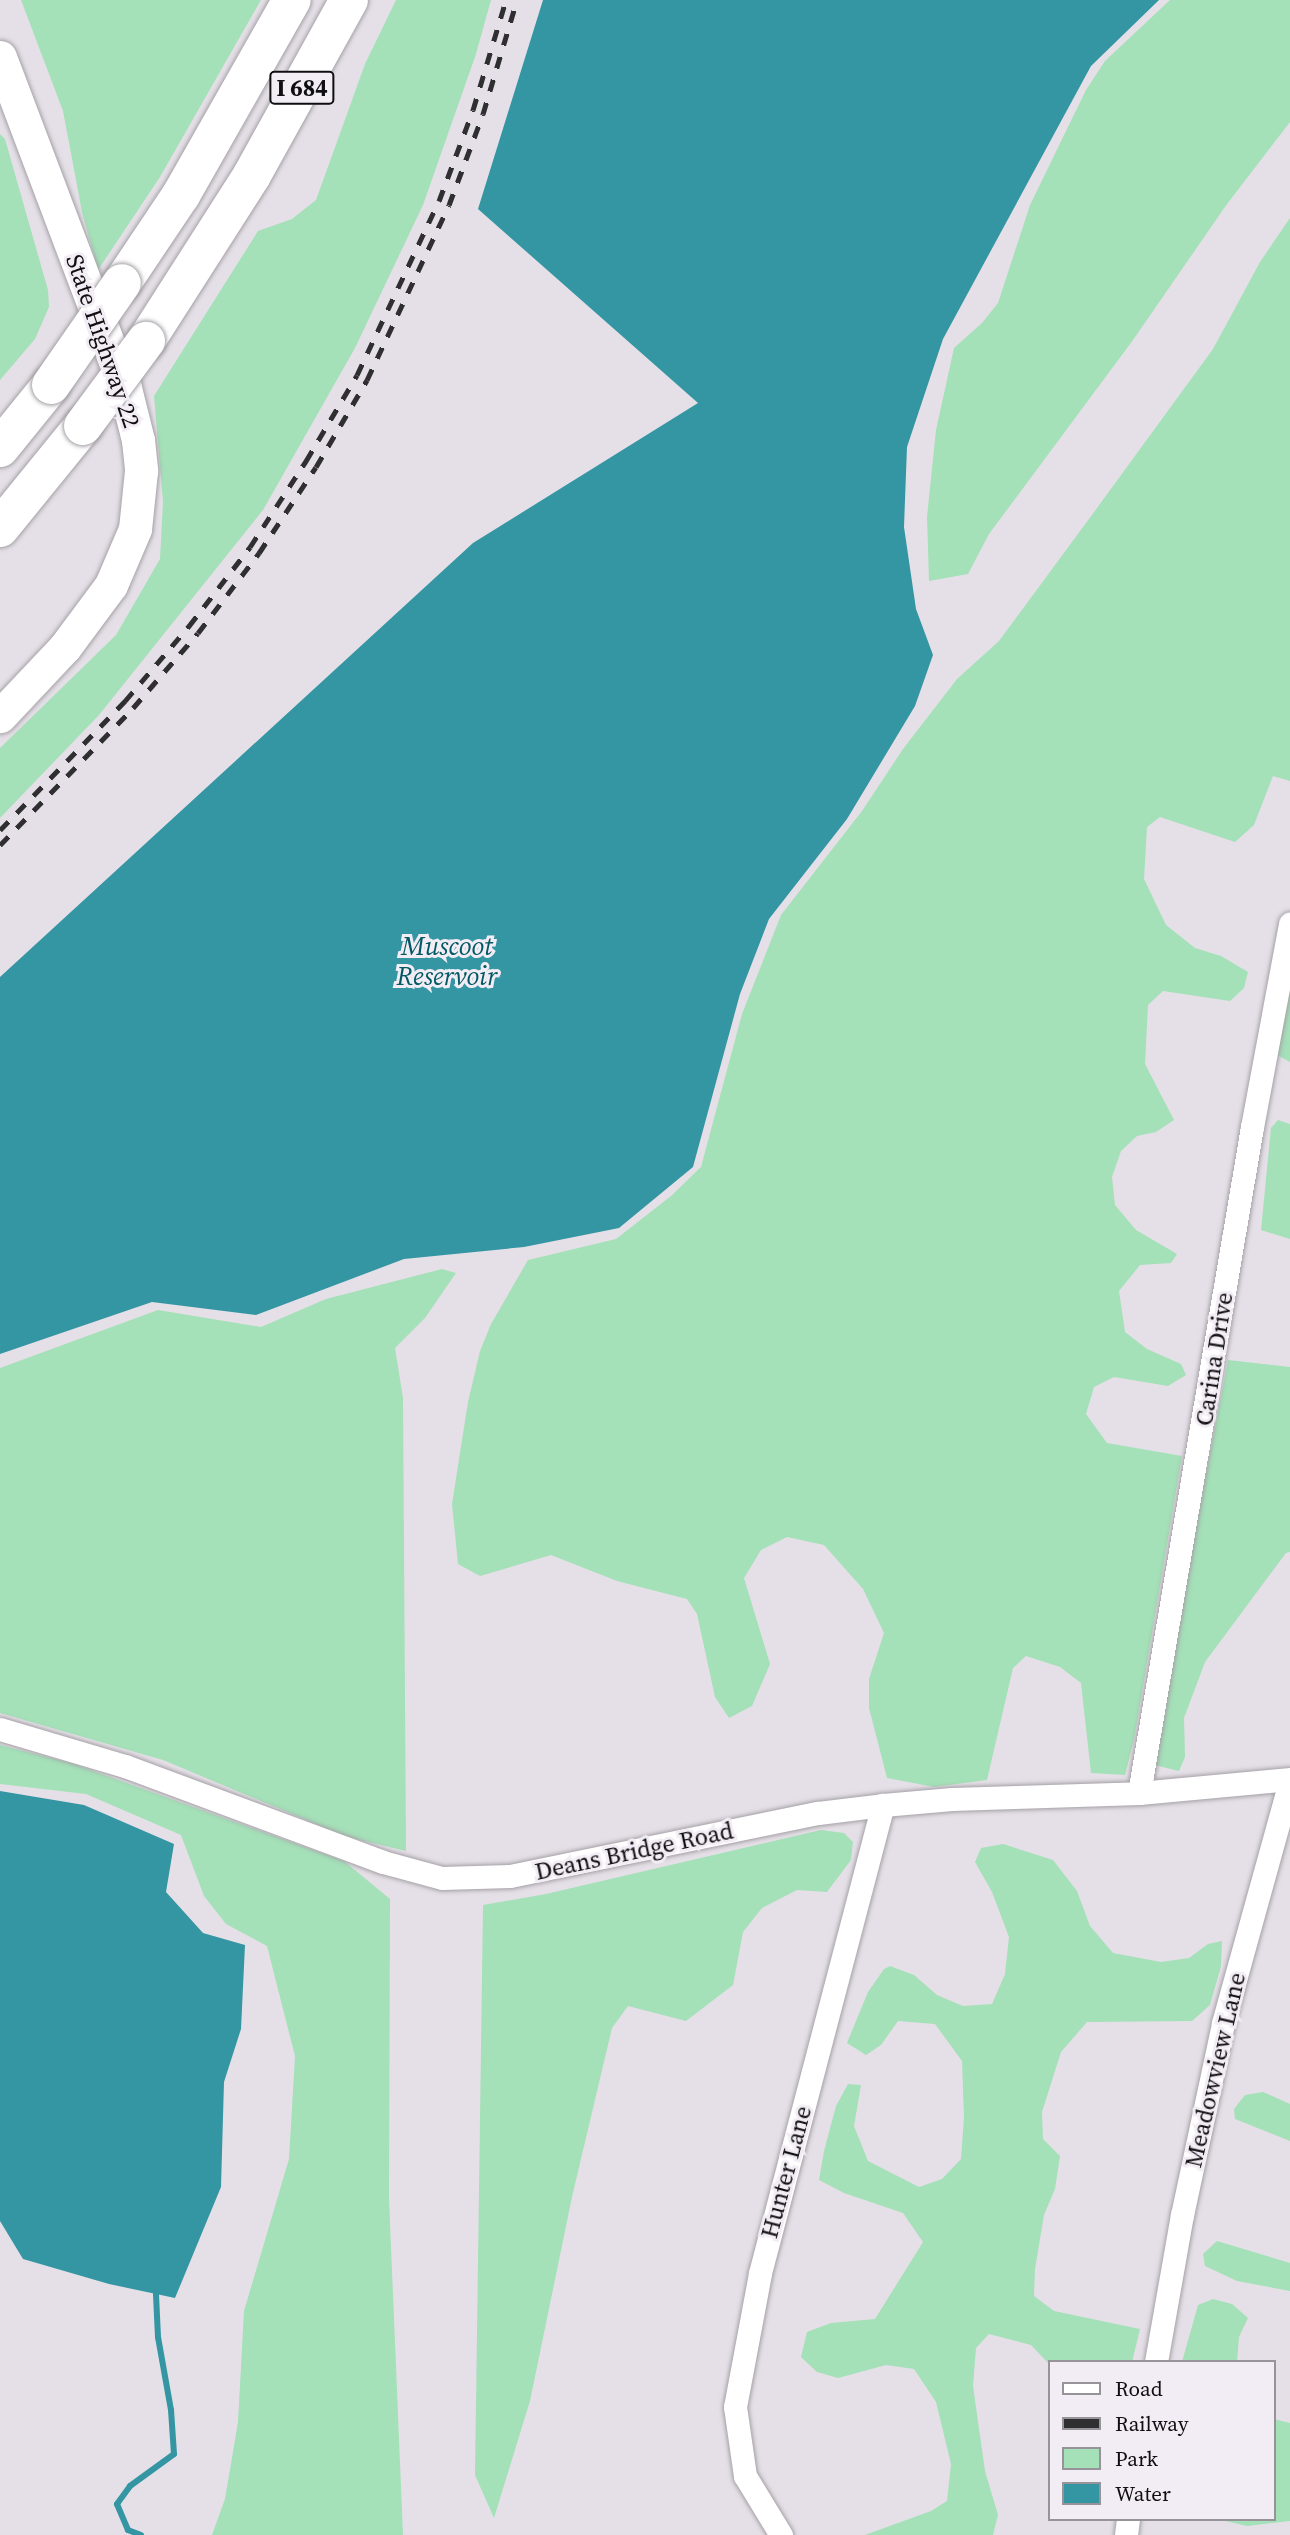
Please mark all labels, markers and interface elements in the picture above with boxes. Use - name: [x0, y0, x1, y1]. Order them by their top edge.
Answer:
- road number: I 684: [269, 68, 335, 108]
- street label: State Highway 22: [60, 251, 146, 431]
- water label: Muscoot Reservoir: [397, 931, 497, 992]
- street label: Carina Drive: [1189, 1290, 1239, 1428]
- street label: Deans Bridge Road: [532, 1816, 736, 1886]
- street label: Meadowview Lane: [1179, 1970, 1251, 2170]
- street label: Hunter Lane: [755, 2103, 817, 2241]
- legend: [1048, 2360, 1276, 2521]
- text: Road: [1115, 2374, 1163, 2403]
- text: Railway: [1115, 2409, 1189, 2438]
- text: Park: [1115, 2444, 1158, 2473]
- text: Water: [1115, 2479, 1171, 2508]

